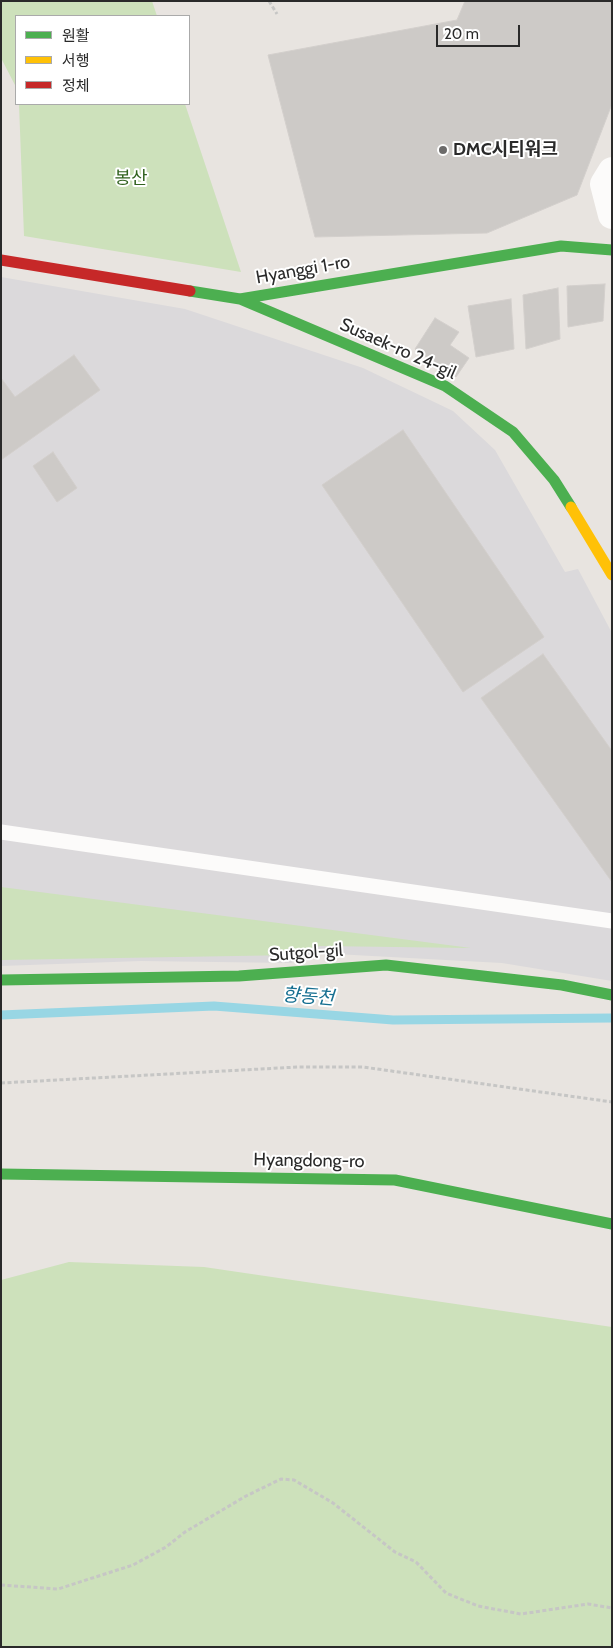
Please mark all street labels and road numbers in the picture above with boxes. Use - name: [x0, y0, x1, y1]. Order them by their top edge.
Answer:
- street label: Hyanggi 1-ro: [254, 251, 352, 289]
- street label: Susaek-ro 24-gil: [337, 314, 459, 384]
- street label: Sutgol-gil: [268, 940, 344, 966]
- street label: Hyangdong-ro: [253, 1149, 365, 1173]

